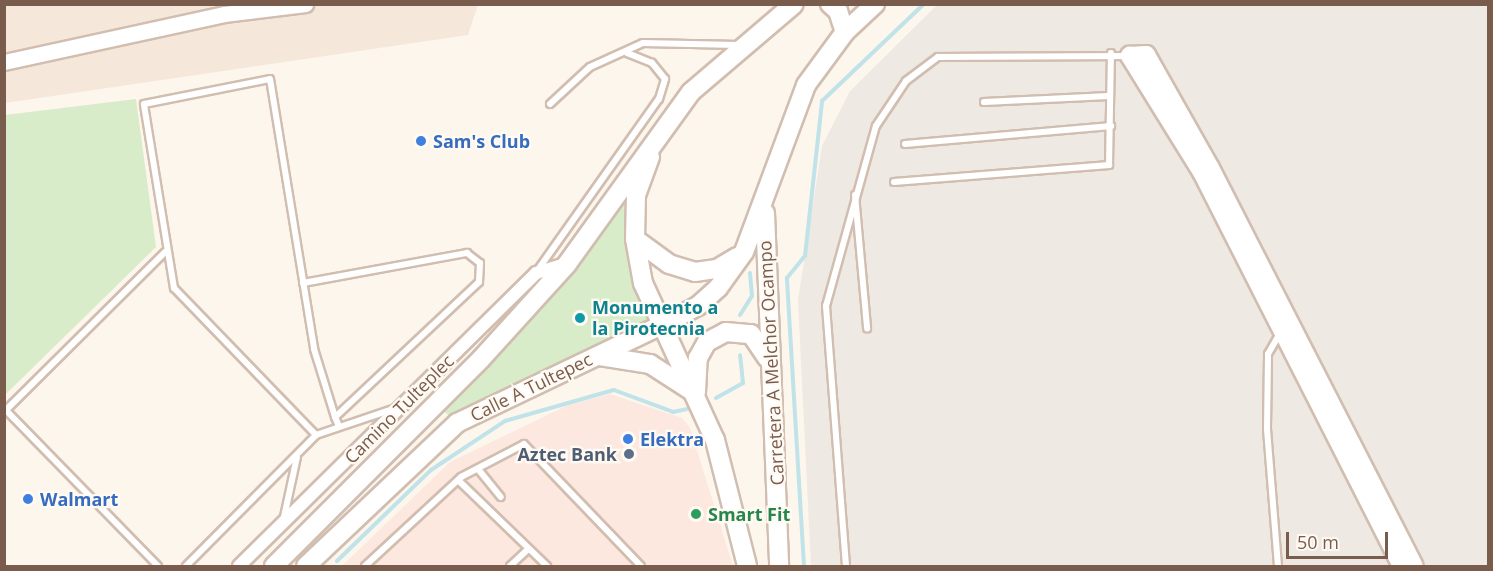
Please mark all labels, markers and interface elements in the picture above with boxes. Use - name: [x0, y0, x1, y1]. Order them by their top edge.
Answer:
- place label: Sam's Club: [433, 130, 530, 152]
- marker: Sam's Club: [414, 134, 428, 148]
- street label: Carretera A Melchor Ocampo: [754, 240, 788, 486]
- place label: Monumento a la Pirotecnia: [592, 297, 718, 340]
- marker: Monumento a la Pirotecnia: [573, 311, 587, 325]
- street label: Calle A Tultepec: [466, 348, 596, 426]
- street label: Camino Tulteplec: [340, 350, 458, 468]
- place label: Elektra: [640, 428, 704, 450]
- marker: Elektra: [621, 432, 635, 446]
- place label: Aztec Bank: [517, 443, 617, 465]
- marker: Aztec Bank: [622, 447, 636, 461]
- place label: Walmart: [40, 488, 118, 510]
- marker: Walmart: [21, 492, 35, 506]
- place label: Smart Fit: [708, 503, 790, 525]
- marker: Smart Fit: [689, 507, 703, 521]
- scale bar: [1289, 520, 1391, 558]
- text: 50 m: [1297, 530, 1339, 554]

